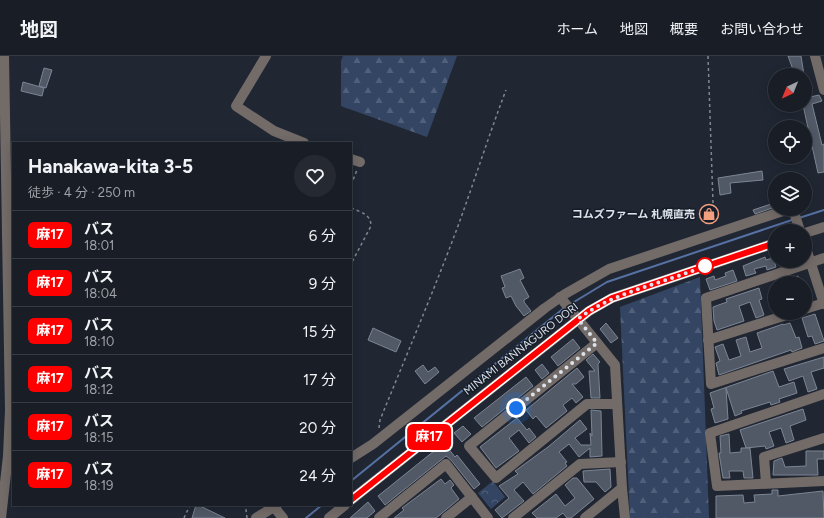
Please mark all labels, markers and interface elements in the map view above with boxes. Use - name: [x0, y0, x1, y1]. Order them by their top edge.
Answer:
- text: 地図: [20, 18, 58, 41]
- text: ホーム: [556, 21, 598, 38]
- text: 地図: [620, 21, 648, 38]
- text: 概要: [670, 21, 698, 38]
- text: お問い合わせ: [720, 21, 804, 38]
- north arrow: [768, 68, 812, 112]
- map controls: [768, 68, 812, 320]
- button: locate: [768, 120, 812, 164]
- text: Hanakawa-kita 3-5: [28, 155, 193, 178]
- button: heart: [294, 155, 336, 197]
- button: layers: [768, 172, 812, 216]
- text: 徒歩 · 4 分 · 250 m: [28, 185, 135, 200]
- shop icon: コムズファーム 札幌直売: [698, 203, 720, 225]
- place label: コムズファーム 札幌直売: [572, 208, 695, 221]
- text: バス: [84, 220, 114, 238]
- button: +: [768, 224, 812, 268]
- text: 麻17: [36, 226, 64, 243]
- text: 6 分: [309, 227, 336, 245]
- text: 18:01: [84, 238, 114, 253]
- unlabelled marker: [696, 257, 714, 275]
- text: バス: [84, 268, 114, 286]
- text: 麻17: [36, 274, 64, 291]
- text: 9 分: [309, 275, 336, 293]
- button: −: [768, 276, 812, 320]
- text: 18:04: [84, 286, 117, 301]
- street label: MINAMI BANNAGURO DORI: [461, 300, 581, 398]
- text: バス: [84, 316, 114, 334]
- text: 麻17: [36, 322, 64, 339]
- text: 15 分: [302, 323, 336, 341]
- text: 18:10: [84, 334, 114, 349]
- text: バス: [84, 364, 114, 382]
- text: 麻17: [36, 370, 64, 387]
- text: 17 分: [303, 371, 336, 389]
- text: 18:12: [84, 382, 113, 397]
- your location: [506, 398, 526, 418]
- text: バス: [84, 412, 114, 430]
- text: 麻17: [36, 418, 64, 435]
- text: 20 分: [299, 419, 336, 437]
- line badge: 麻17: [406, 424, 452, 450]
- text: 麻17: [415, 428, 443, 445]
- text: 18:15: [84, 430, 113, 445]
- text: バス: [84, 460, 114, 478]
- text: 麻17: [36, 466, 64, 483]
- text: 24 分: [300, 467, 336, 485]
- text: 18:19: [84, 478, 113, 493]

